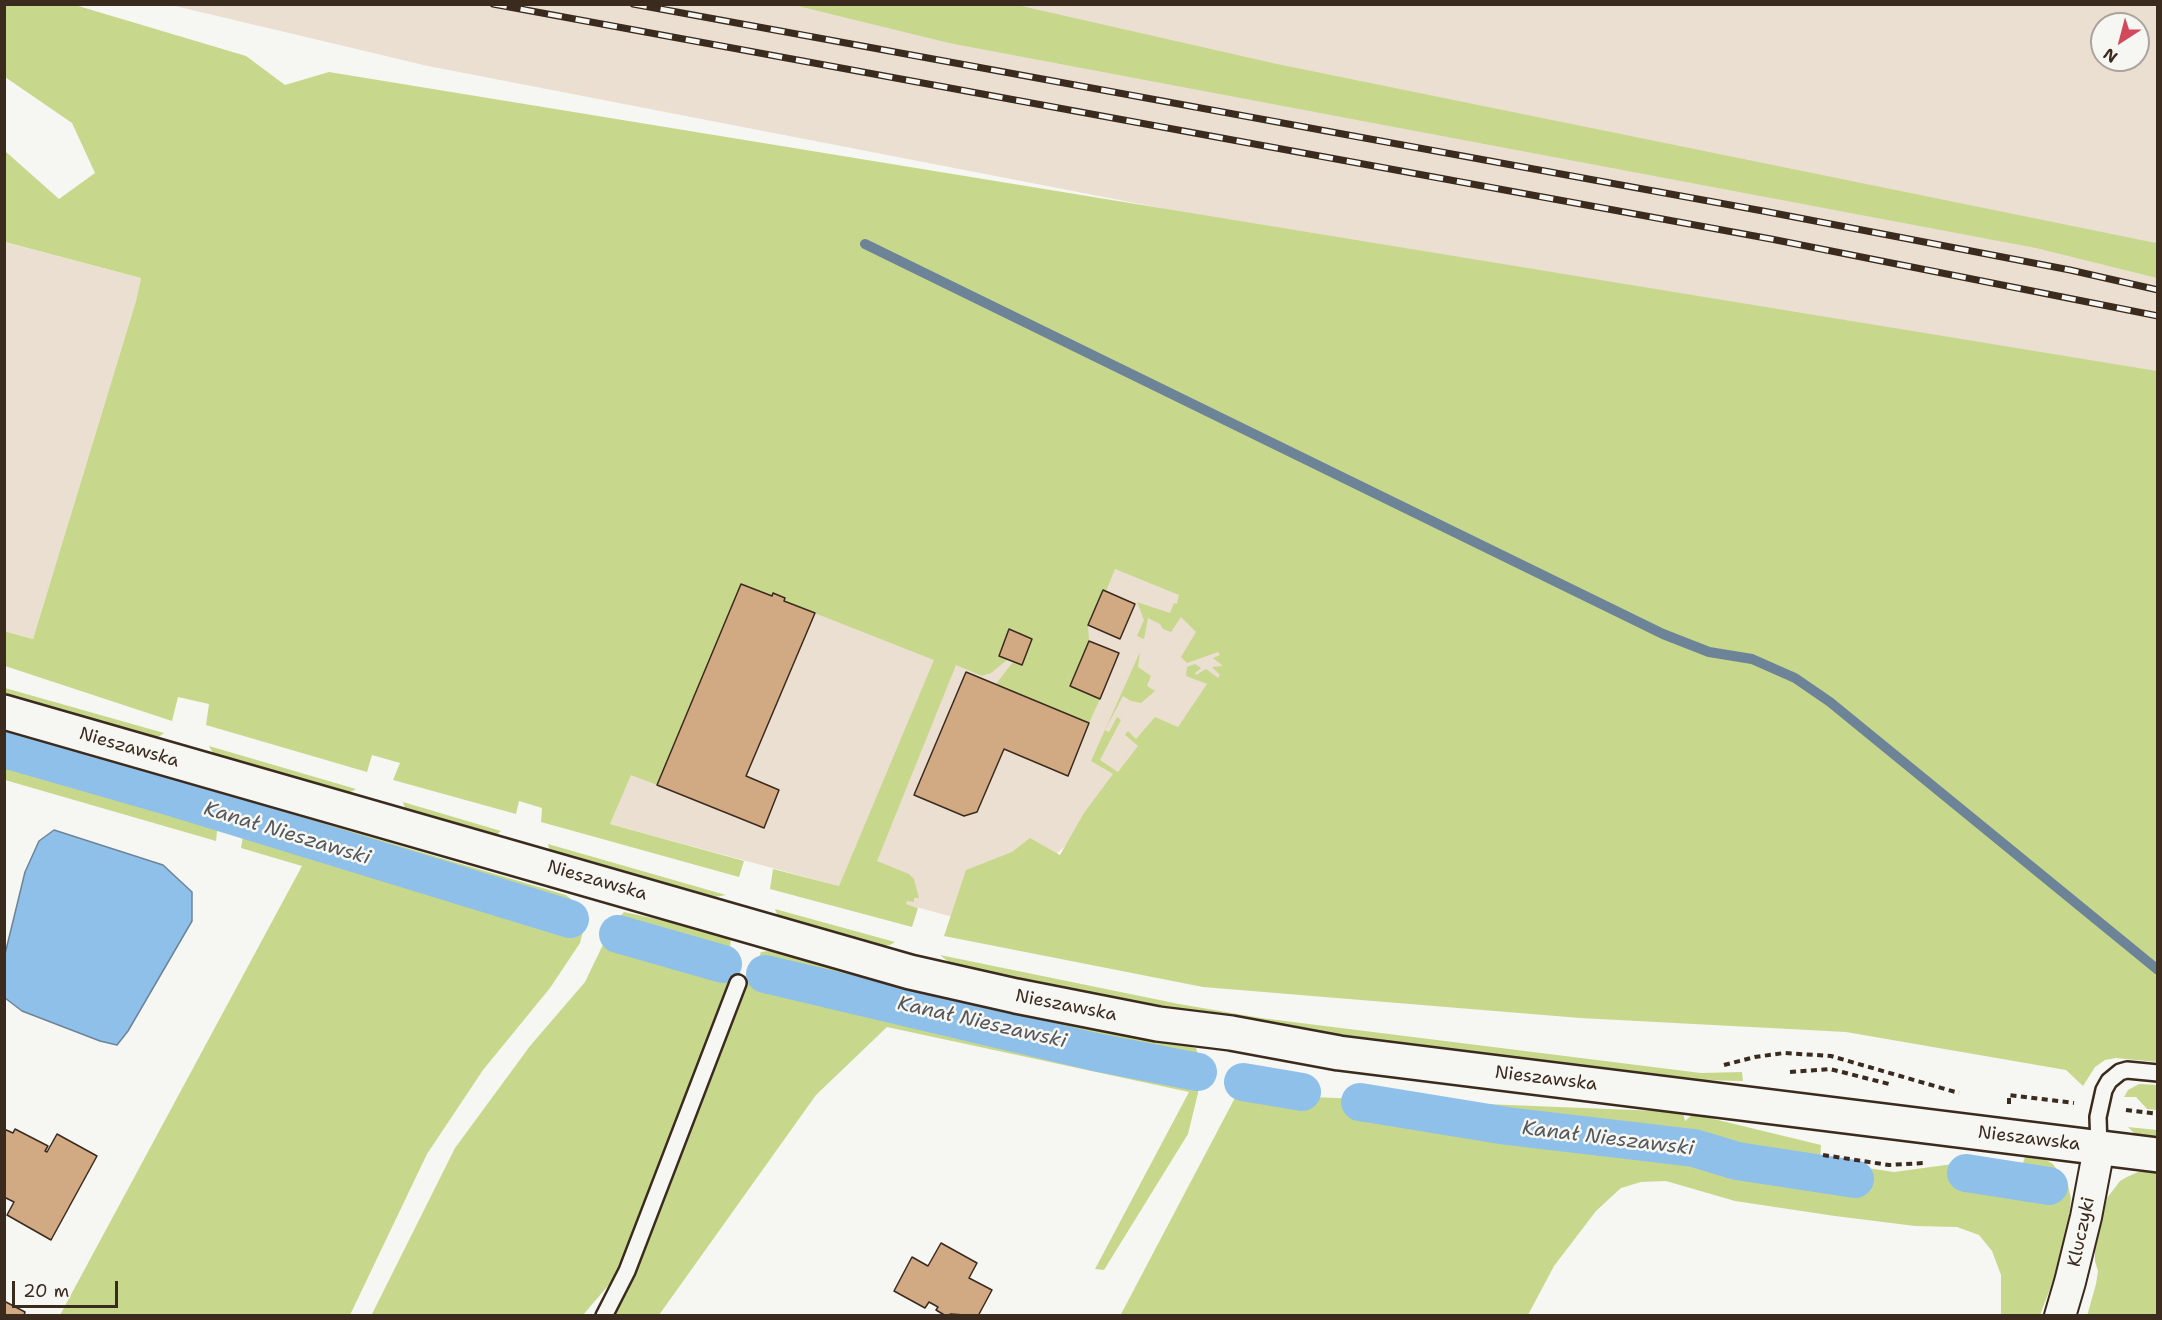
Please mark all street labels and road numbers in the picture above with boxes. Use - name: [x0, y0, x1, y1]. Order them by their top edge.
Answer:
- street label: Nieszawska: [76, 723, 182, 773]
- street label: Nieszawska: [544, 856, 650, 906]
- street label: Nieszawska: [1013, 986, 1119, 1026]
- street label: Nieszawska: [1494, 1062, 1598, 1096]
- street label: Nieszawska: [1977, 1122, 2081, 1156]
- street label: Kluczyki: [2064, 1195, 2100, 1269]

